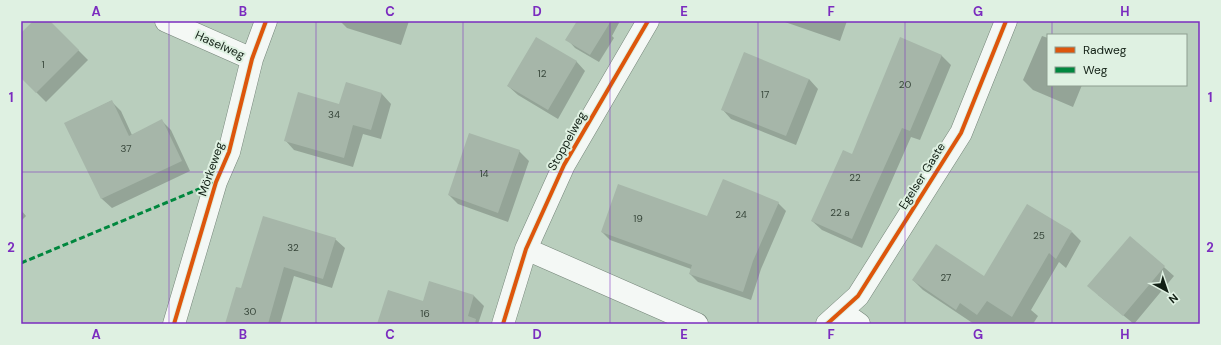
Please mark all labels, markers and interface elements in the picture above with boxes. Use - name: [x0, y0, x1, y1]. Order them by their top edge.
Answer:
- text: A: [91, 3, 101, 20]
- text: B: [239, 3, 247, 20]
- text: C: [385, 3, 395, 20]
- text: D: [532, 3, 542, 20]
- text: E: [680, 3, 688, 20]
- text: F: [827, 3, 835, 20]
- text: G: [973, 3, 983, 20]
- text: H: [1120, 3, 1130, 20]
- street label: Haselweg: [193, 27, 248, 63]
- legend: [1047, 34, 1187, 86]
- text: Radweg: [1083, 42, 1127, 58]
- house number: 1: [41, 58, 45, 71]
- text: Weg: [1083, 62, 1108, 78]
- house number: 12: [538, 67, 547, 80]
- house number: 20: [899, 78, 911, 91]
- house number: 17: [761, 88, 769, 101]
- text: 1: [9, 89, 13, 106]
- text: 1: [1208, 89, 1212, 106]
- house number: 34: [328, 108, 340, 121]
- street label: Stoppelweg: [544, 108, 590, 174]
- street label: Egelser Gaste: [895, 139, 949, 212]
- street label: Mörkeweg: [194, 140, 228, 198]
- house number: 37: [120, 142, 132, 155]
- house number: 14: [479, 167, 489, 180]
- house number: 22: [849, 171, 861, 184]
- house number: 22 a: [830, 206, 850, 219]
- house number: 24: [735, 208, 747, 221]
- house number: 19: [633, 212, 643, 225]
- house number: 25: [1033, 229, 1045, 242]
- text: 2: [7, 239, 15, 256]
- text: 2: [1206, 239, 1214, 256]
- house number: 32: [287, 241, 299, 254]
- house number: 27: [941, 271, 951, 284]
- north arrow: [1147, 271, 1187, 311]
- text: N: [1166, 291, 1181, 307]
- house number: 30: [244, 305, 257, 318]
- house number: 16: [420, 307, 430, 320]
- text: A: [91, 326, 101, 343]
- text: B: [239, 326, 247, 343]
- text: C: [385, 326, 395, 343]
- text: D: [532, 326, 542, 343]
- text: E: [680, 326, 688, 343]
- text: F: [827, 326, 835, 343]
- text: G: [973, 326, 983, 343]
- text: H: [1120, 326, 1130, 343]

